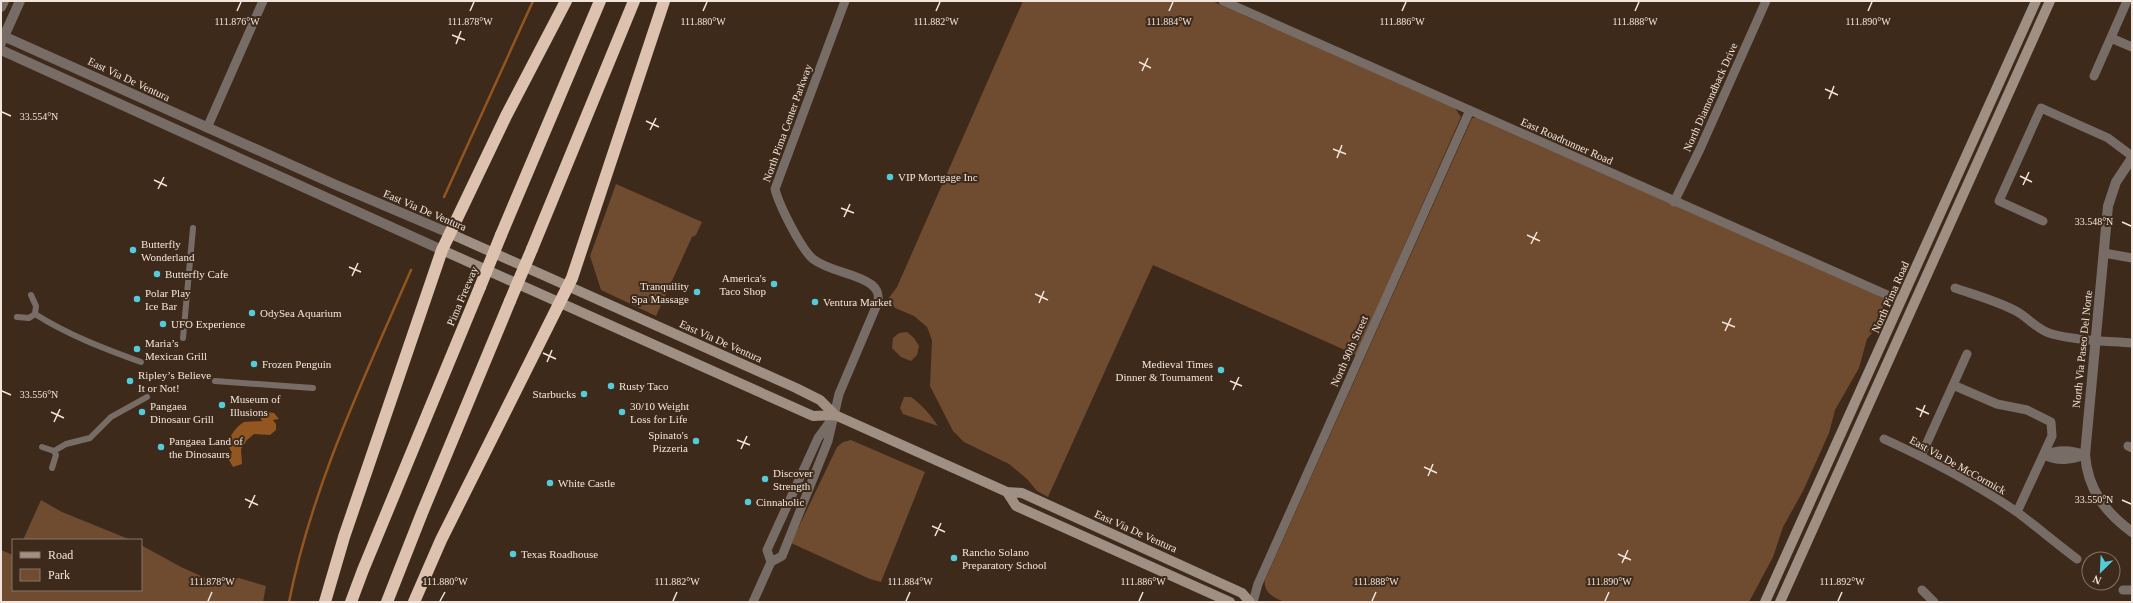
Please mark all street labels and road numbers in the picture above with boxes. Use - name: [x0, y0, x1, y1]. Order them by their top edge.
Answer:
- street label: North Diamondback Drive: [1681, 41, 1740, 153]
- street label: East Via De Ventura: [86, 55, 172, 103]
- street label: North Pima Center Parkway: [760, 62, 814, 183]
- street label: East Roadrunner Road: [1519, 115, 1615, 167]
- street label: East Via De Ventura: [382, 187, 468, 233]
- street label: North Pima Road: [1869, 259, 1911, 335]
- street label: Pima Freeway: [444, 264, 480, 327]
- street label: North Via Paseo Del Norte: [2070, 289, 2094, 408]
- street label: North 90th Street: [1328, 314, 1370, 388]
- street label: East Via De Ventura: [678, 317, 764, 365]
- street label: East Via De McCormick: [1908, 434, 2009, 497]
- street label: East Via De Ventura: [1093, 507, 1179, 555]

